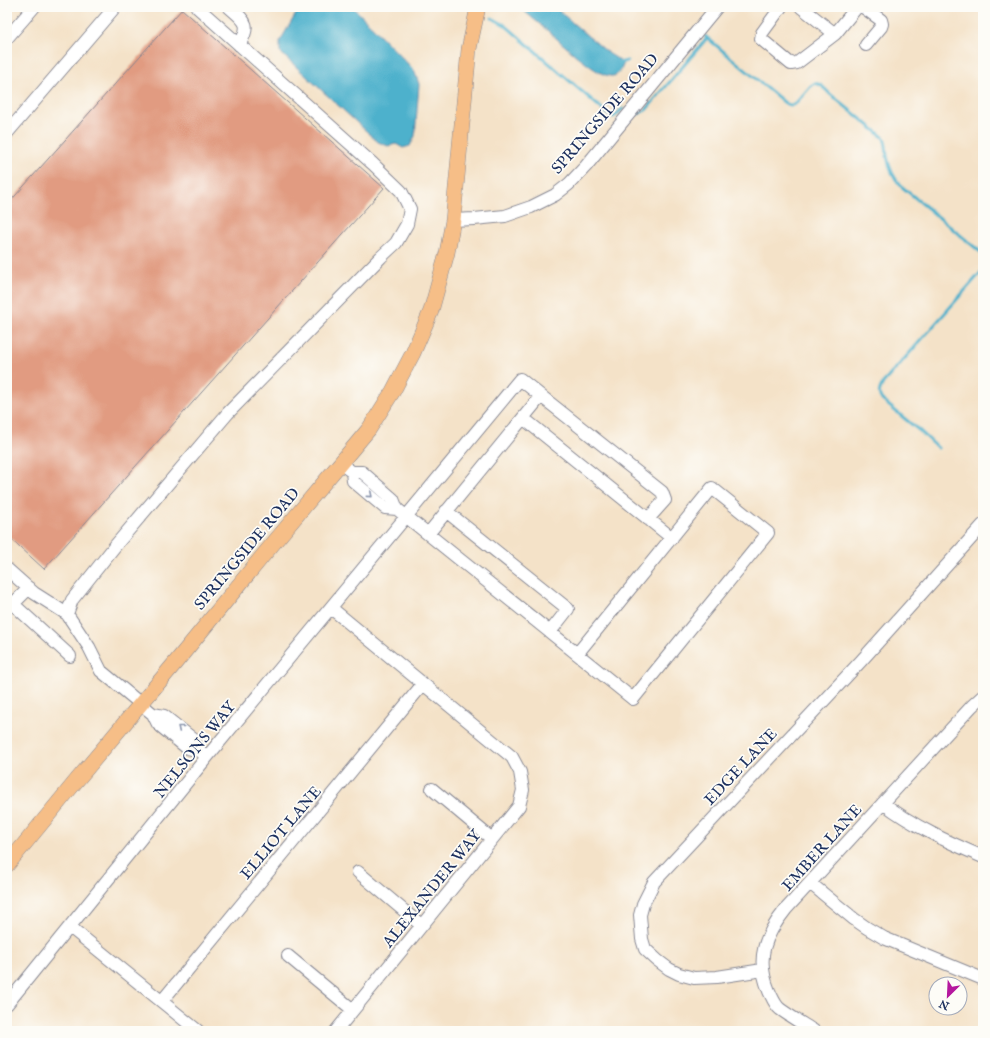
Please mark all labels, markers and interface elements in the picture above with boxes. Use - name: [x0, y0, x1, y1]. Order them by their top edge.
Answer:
- street label: SPRINGSIDE ROAD: [548, 50, 664, 179]
- street label: SPRINGSIDE ROAD: [191, 484, 305, 615]
- one-way arrow: [366, 491, 373, 498]
- street label: NELSONS WAY: [150, 697, 241, 803]
- street label: EDGE LANE: [701, 725, 782, 810]
- one-way arrow: [177, 726, 184, 733]
- street label: ELLIOT LANE: [237, 782, 326, 884]
- street label: EMBER LANE: [778, 801, 867, 896]
- street label: ALEXANDER WAY: [378, 825, 487, 953]
- north arrow: [928, 976, 968, 1016]
- text: N: [937, 996, 952, 1013]

